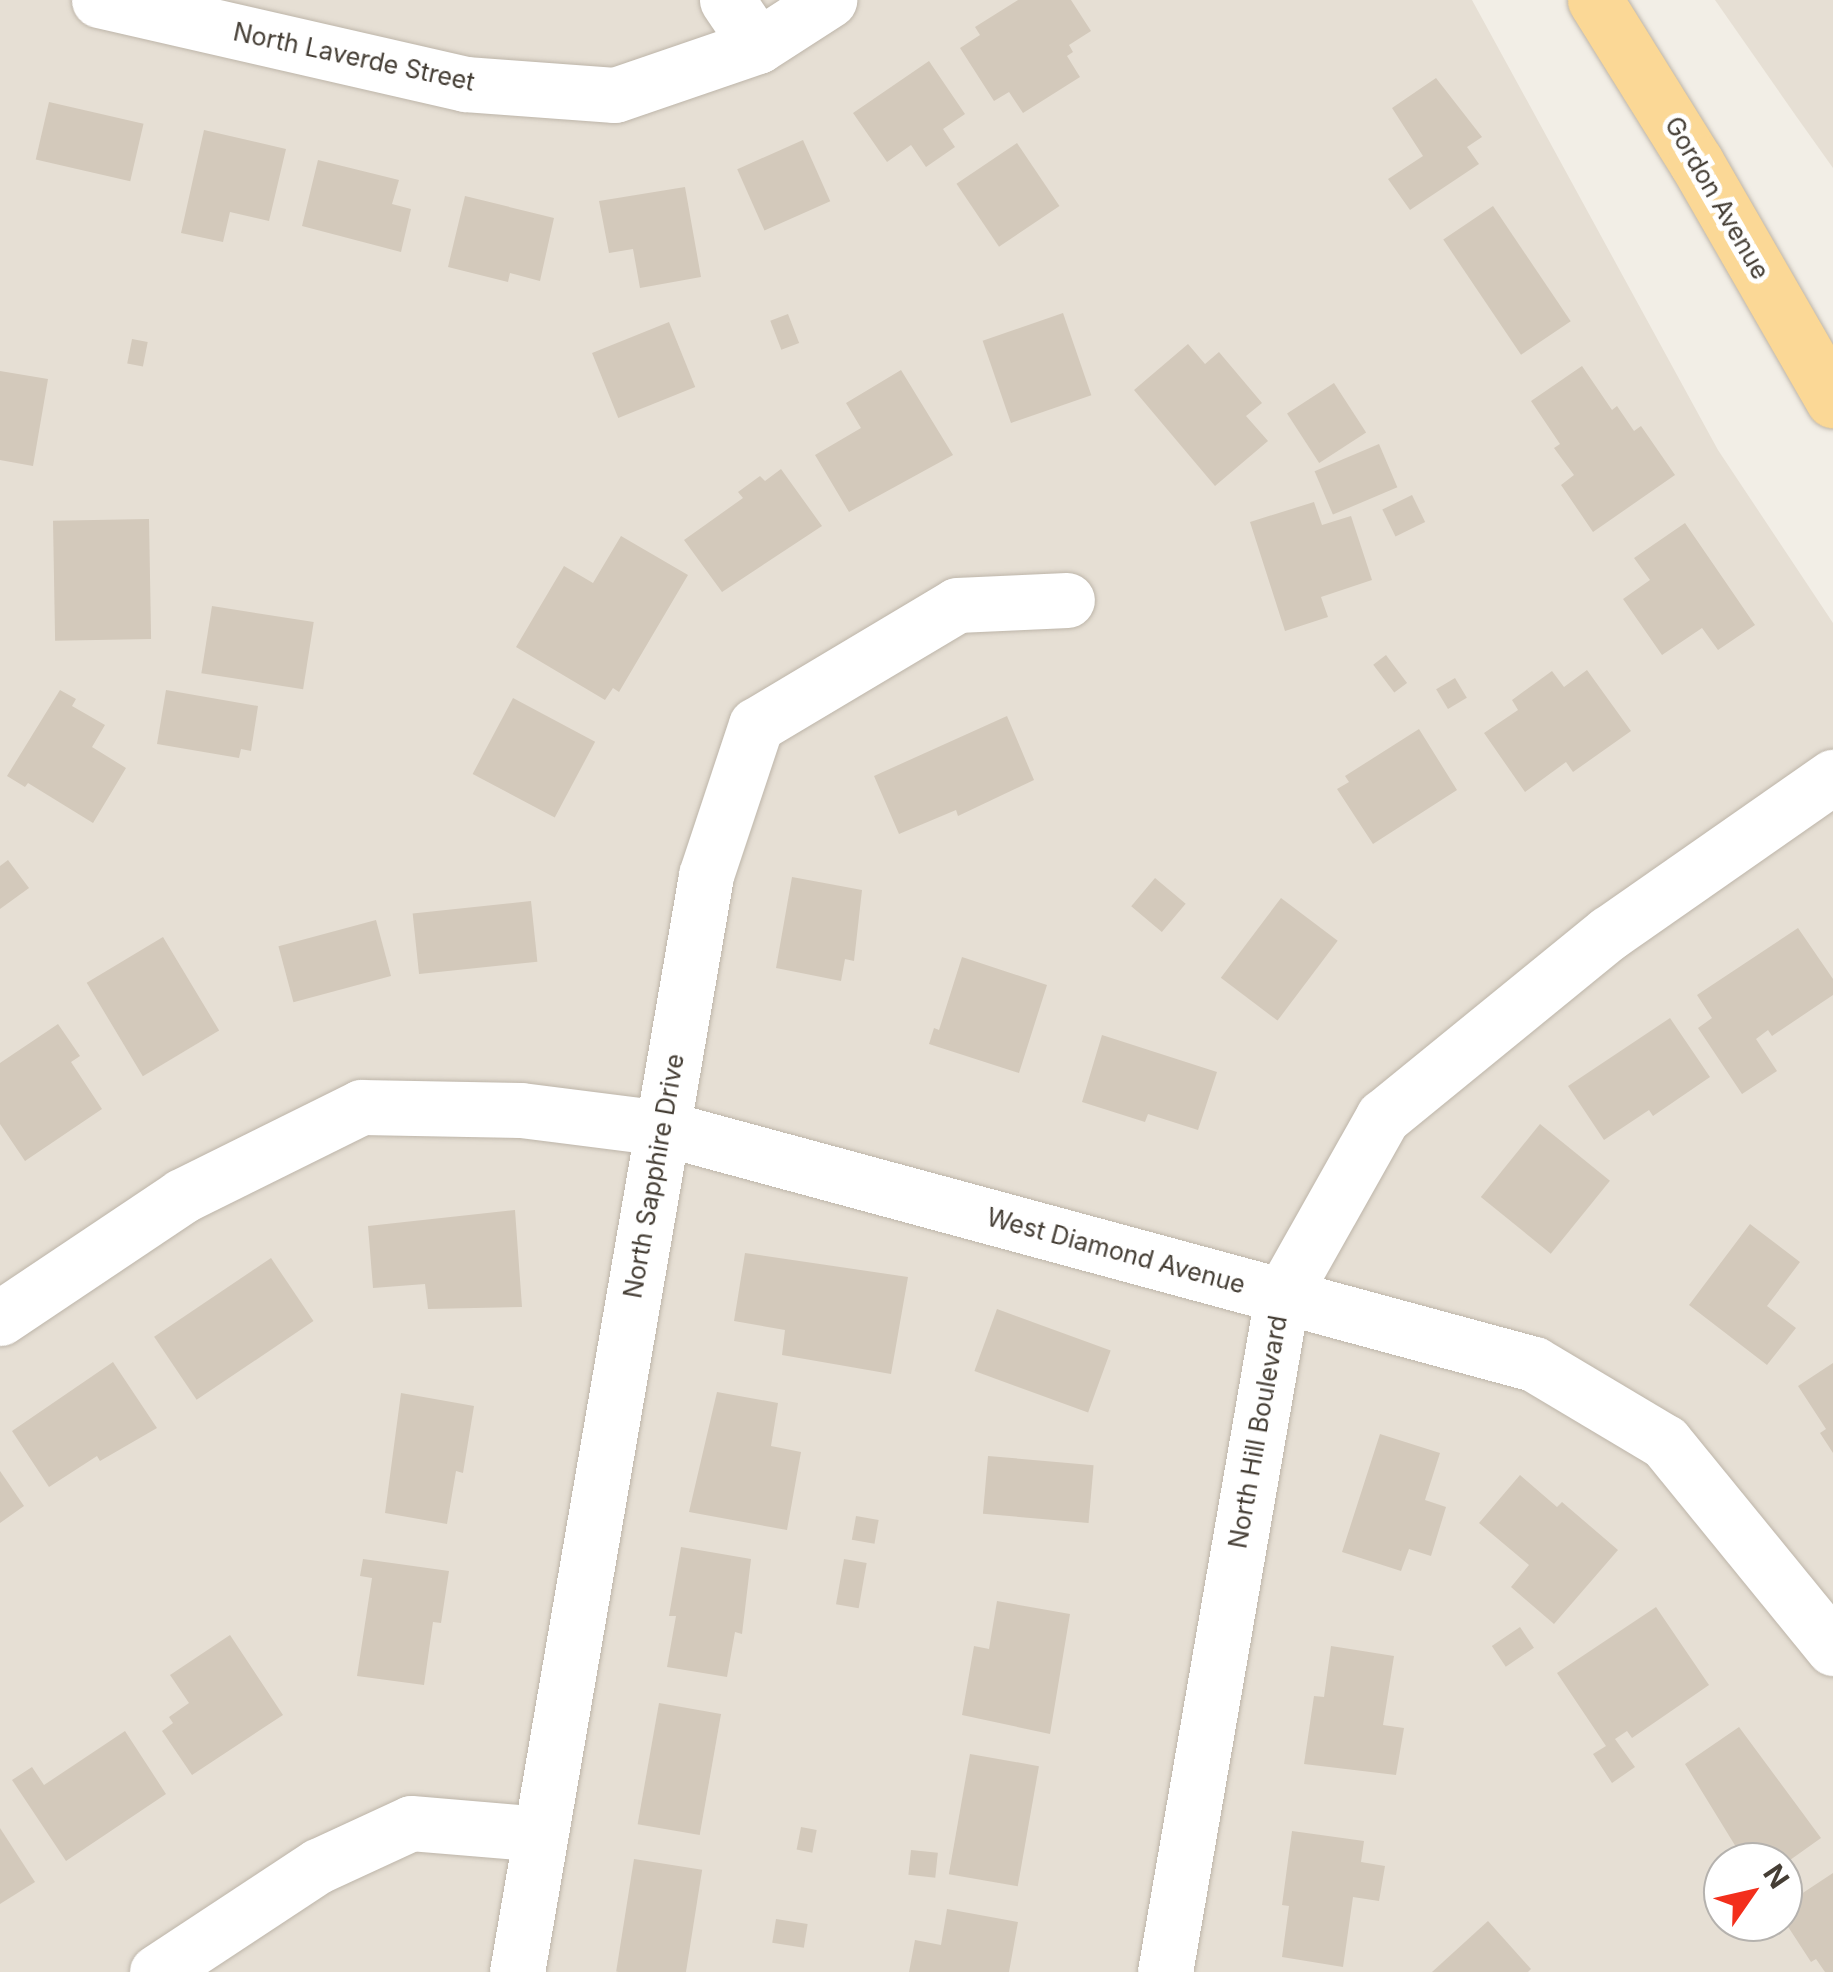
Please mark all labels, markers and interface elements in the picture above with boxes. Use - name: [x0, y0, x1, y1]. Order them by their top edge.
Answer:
- street label: North Laverde Street: [231, 17, 477, 97]
- street label: Gordon Avenue: [1658, 111, 1776, 285]
- street label: North Sapphire Drive: [618, 1051, 690, 1301]
- street label: West Diamond Avenue: [984, 1202, 1248, 1300]
- street label: North Hill Boulevard: [1223, 1313, 1293, 1551]
- north arrow: [1703, 1842, 1803, 1942]
- text: N: [1756, 1858, 1796, 1895]

